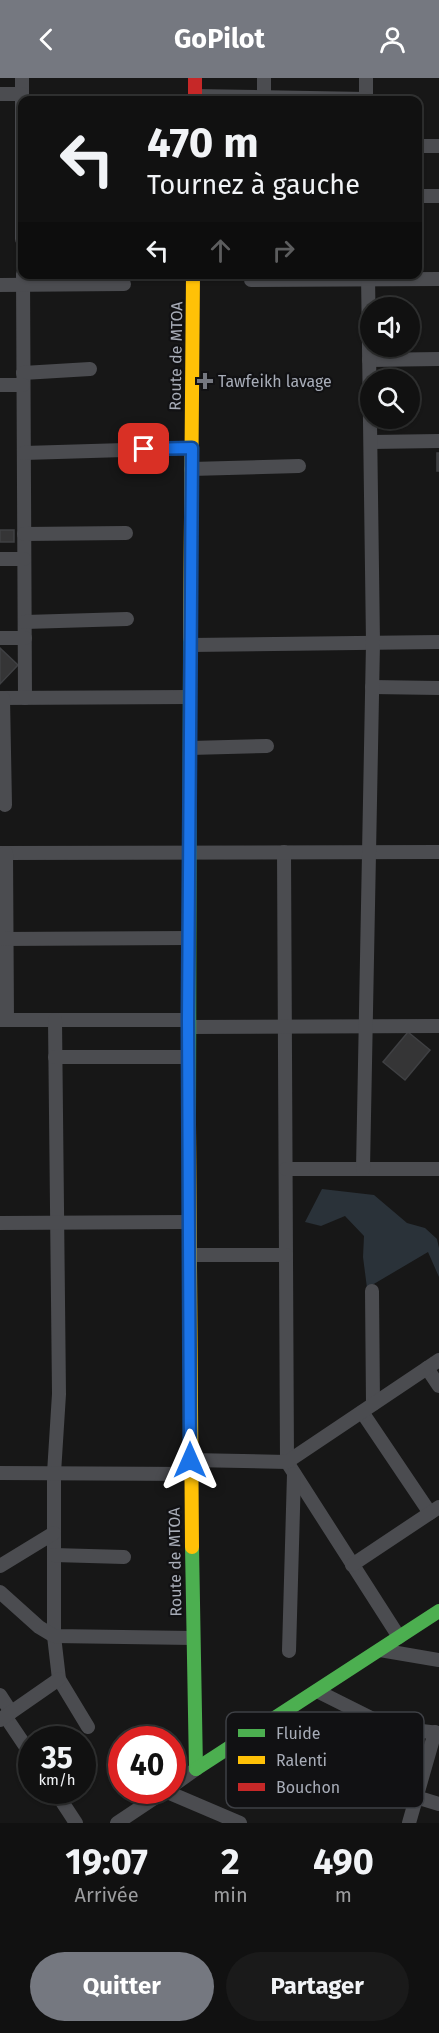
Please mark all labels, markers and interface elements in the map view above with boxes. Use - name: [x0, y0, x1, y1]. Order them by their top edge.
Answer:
- icon: back: [30, 23, 63, 56]
- text: GoPilot: [174, 23, 265, 55]
- icon: person: [376, 23, 409, 56]
- text: 470 m: [147, 118, 259, 168]
- icon: left: [48, 120, 126, 198]
- text: Tournez à gauche: [147, 169, 360, 201]
- icon: left: [141, 234, 174, 267]
- icon: ahead: [204, 234, 237, 267]
- icon: right: [267, 234, 300, 267]
- map controls: [360, 297, 420, 429]
- button: sound: [360, 297, 420, 357]
- street label: Route de MTOA: [166, 300, 186, 411]
- button: search: [360, 369, 420, 429]
- marker: Tawfeikh lavage: [196, 372, 214, 390]
- place label: Tawfeikh lavage: [218, 372, 332, 391]
- pin: [118, 423, 169, 474]
- icon: arrive: [127, 432, 160, 465]
- position arrow: [158, 1428, 222, 1492]
- street label: Route de MTOA: [165, 1506, 185, 1617]
- legend: [226, 1712, 424, 1808]
- text: Fluide: [276, 1724, 321, 1743]
- speed limit sign: 40: [108, 1726, 186, 1804]
- text: 35: [41, 1740, 73, 1776]
- text: Ralenti: [276, 1751, 327, 1770]
- text: km/h: [38, 1771, 76, 1789]
- text: Bouchon: [276, 1778, 340, 1797]
- text: 19:07: [65, 1840, 148, 1884]
- text: 2: [221, 1840, 240, 1884]
- text: 490: [313, 1840, 374, 1884]
- text: Arrivée: [75, 1883, 139, 1907]
- text: min: [213, 1883, 248, 1907]
- text: m: [335, 1883, 352, 1907]
- button: Quitter: [30, 1952, 214, 2021]
- button: Partager: [226, 1952, 409, 2021]

